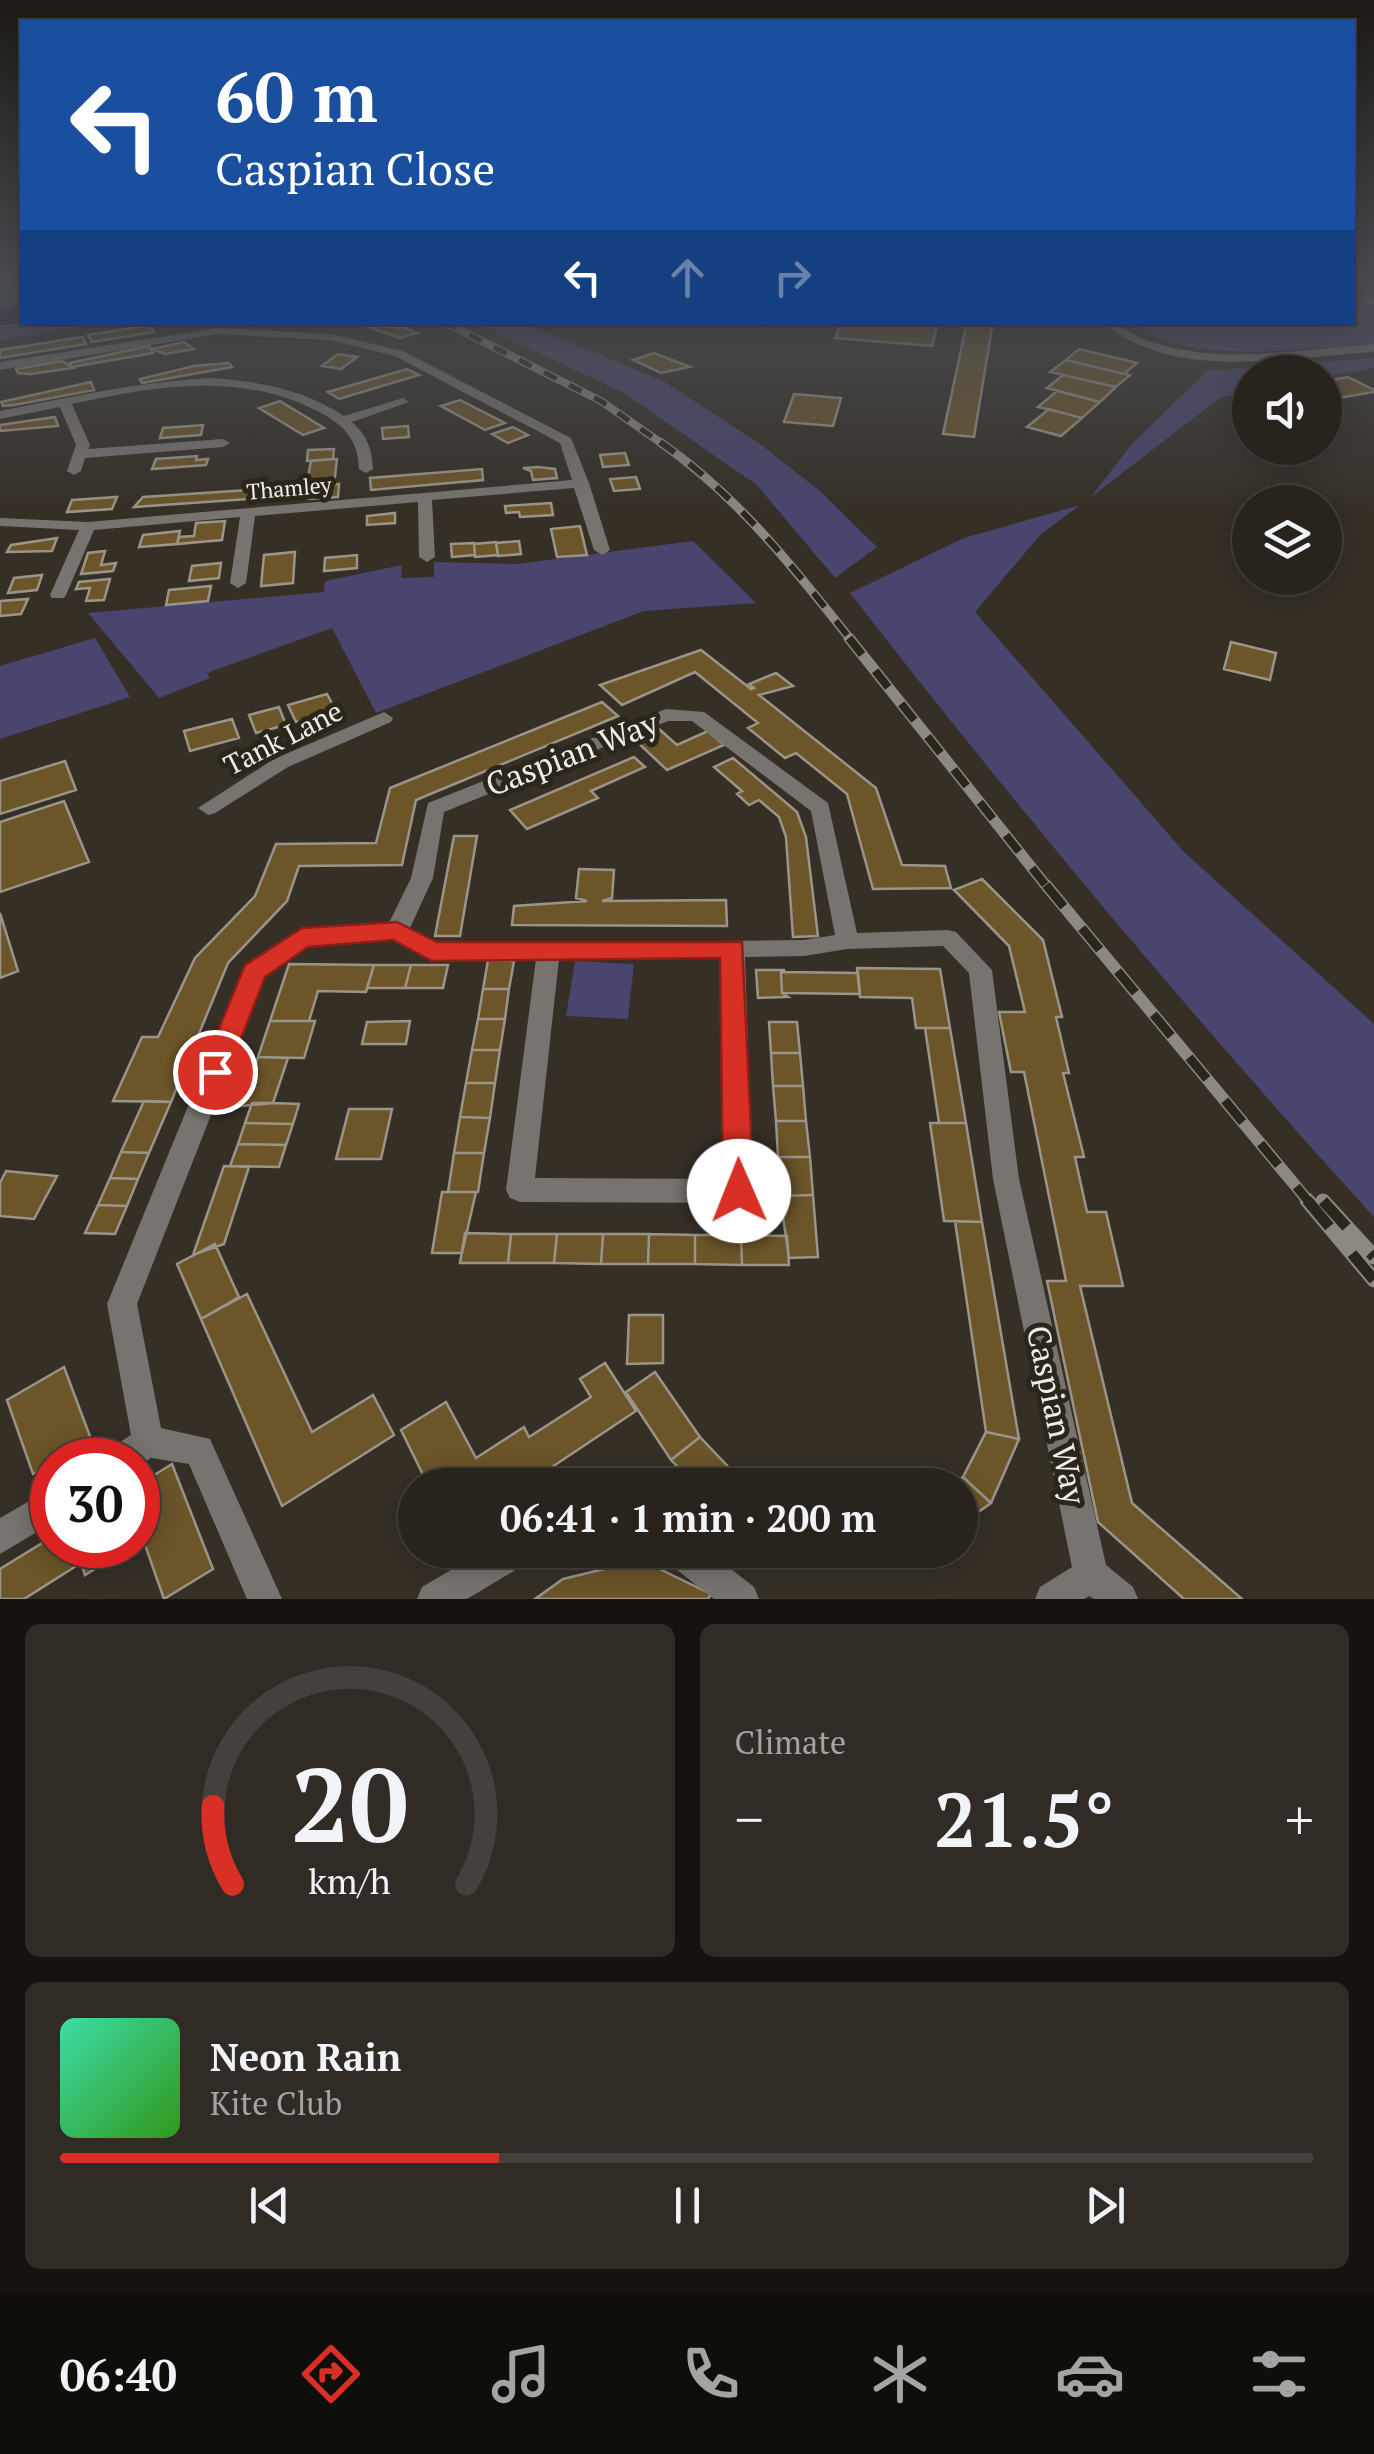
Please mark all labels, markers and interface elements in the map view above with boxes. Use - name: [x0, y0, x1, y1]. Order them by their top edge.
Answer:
- text: 60 m: [215, 49, 378, 142]
- icon: left: [50, 60, 180, 190]
- text: Caspian Close: [215, 138, 495, 198]
- icon: left: [555, 250, 610, 305]
- icon: ahead: [660, 250, 715, 305]
- icon: right: [765, 250, 820, 305]
- map controls: [1232, 355, 1342, 595]
- button: sound: [1232, 355, 1342, 465]
- street label: Thamley: [245, 469, 333, 506]
- button: layers: [1232, 485, 1342, 595]
- street label: Tank Lane: [217, 692, 349, 783]
- street label: Caspian Way: [479, 701, 665, 805]
- pin: [173, 1030, 258, 1115]
- icon: arrive: [188, 1045, 243, 1100]
- position arrow: [687, 1139, 791, 1243]
- street label: Caspian Way: [1018, 1322, 1097, 1509]
- speed limit sign: 30: [30, 1438, 160, 1568]
- text: 06:41 · 1 min · 200 m: [500, 1493, 876, 1543]
- text: Climate: [735, 1721, 846, 1763]
- text: 20: [291, 1734, 409, 1872]
- text: 21.5°: [934, 1769, 1114, 1868]
- text: −: [735, 1782, 764, 1855]
- text: +: [1285, 1782, 1314, 1855]
- text: km/h: [308, 1857, 391, 1904]
- text: Neon Rain: [210, 2032, 401, 2082]
- text: Kite Club: [210, 2082, 342, 2124]
- icon: previous: [242, 2178, 297, 2233]
- icon: pause: [660, 2178, 715, 2233]
- icon: next: [1078, 2178, 1133, 2233]
- icon: directions: [296, 2339, 366, 2409]
- icon: music: [486, 2339, 556, 2409]
- icon: phone: [676, 2339, 746, 2409]
- icon: climate: [865, 2339, 935, 2409]
- icon: car: [1055, 2339, 1125, 2409]
- icon: filters: [1244, 2339, 1314, 2409]
- text: 06:40: [60, 2344, 177, 2404]

